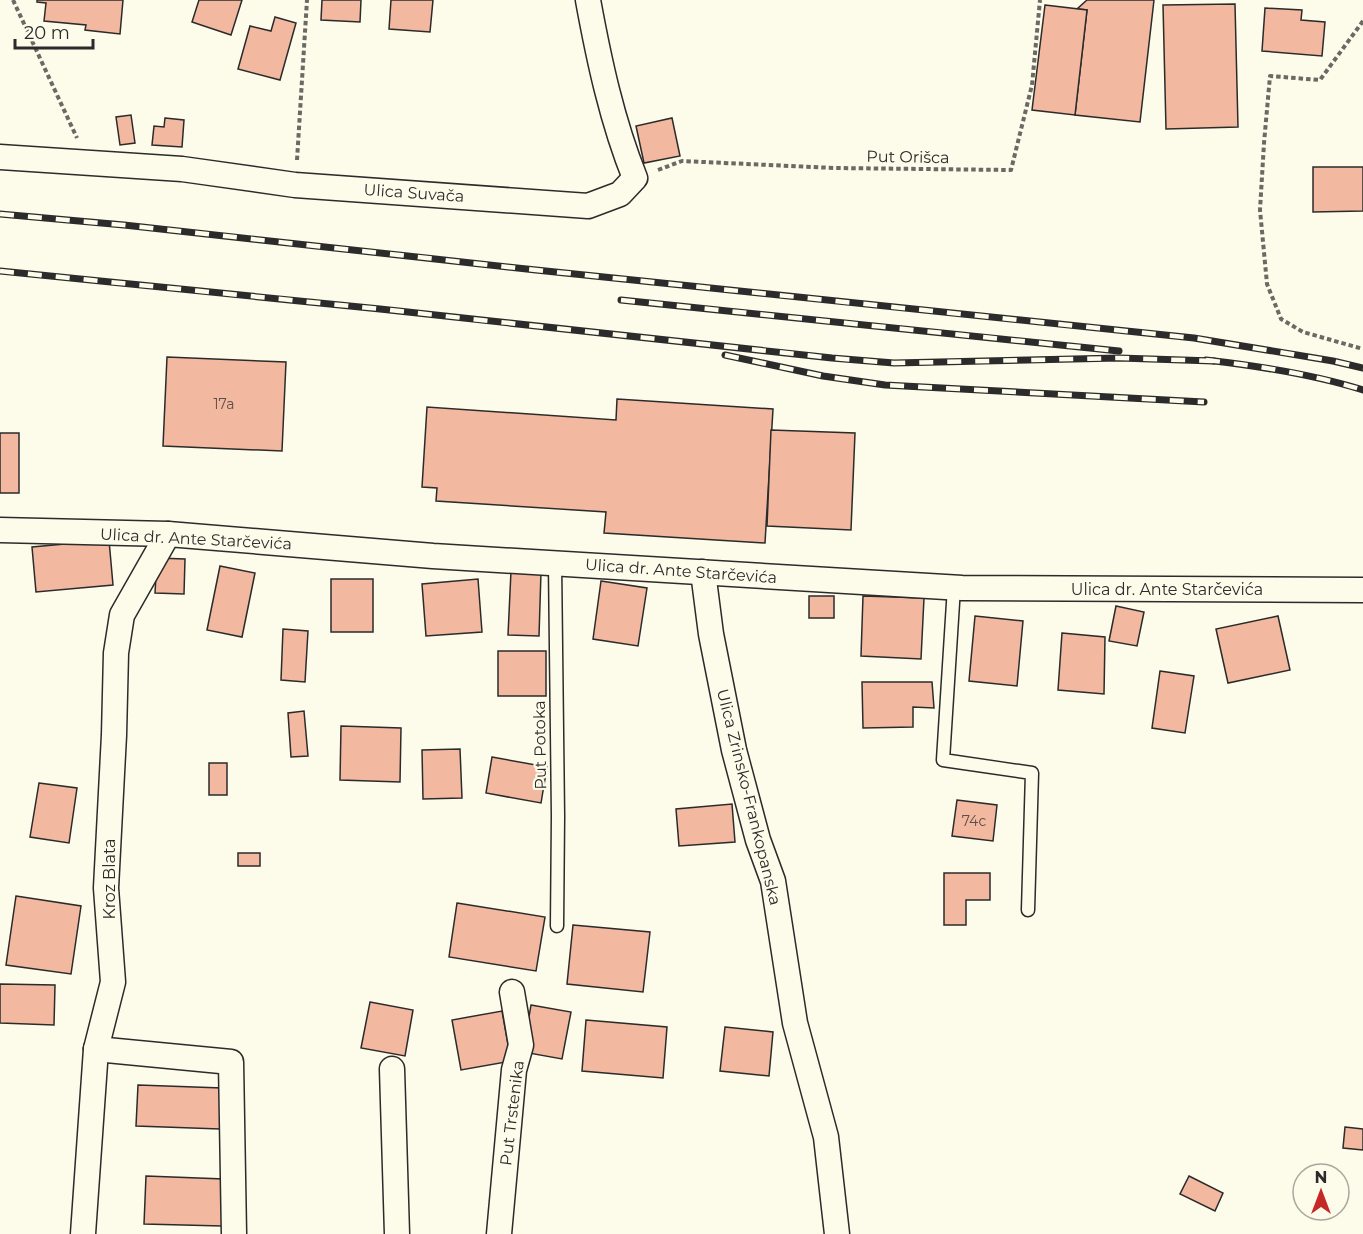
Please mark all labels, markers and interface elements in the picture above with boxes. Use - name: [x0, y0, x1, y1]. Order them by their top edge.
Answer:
- scale bar: [15, 12, 93, 50]
- text: 20 m: [24, 22, 70, 44]
- street label: Put Orišca: [866, 147, 950, 167]
- street label: Ulica Suvača: [363, 180, 465, 206]
- house number: 17a: [213, 395, 235, 413]
- street label: Ulica dr. Ante Starčevića: [99, 524, 293, 554]
- street label: Ulica dr. Ante Starčevića: [584, 555, 778, 587]
- street label: Ulica dr. Ante Starčevića: [1071, 580, 1263, 599]
- street label: Ulica Zrinsko-Frankopanska: [713, 687, 785, 907]
- street label: Put Potoka: [530, 700, 550, 790]
- house number: 74c: [962, 812, 986, 830]
- street label: Kroz Blata: [100, 838, 119, 920]
- street label: Put Trstenika: [496, 1059, 528, 1167]
- north arrow: [1291, 1162, 1351, 1222]
- text: N: [1315, 1168, 1327, 1187]

